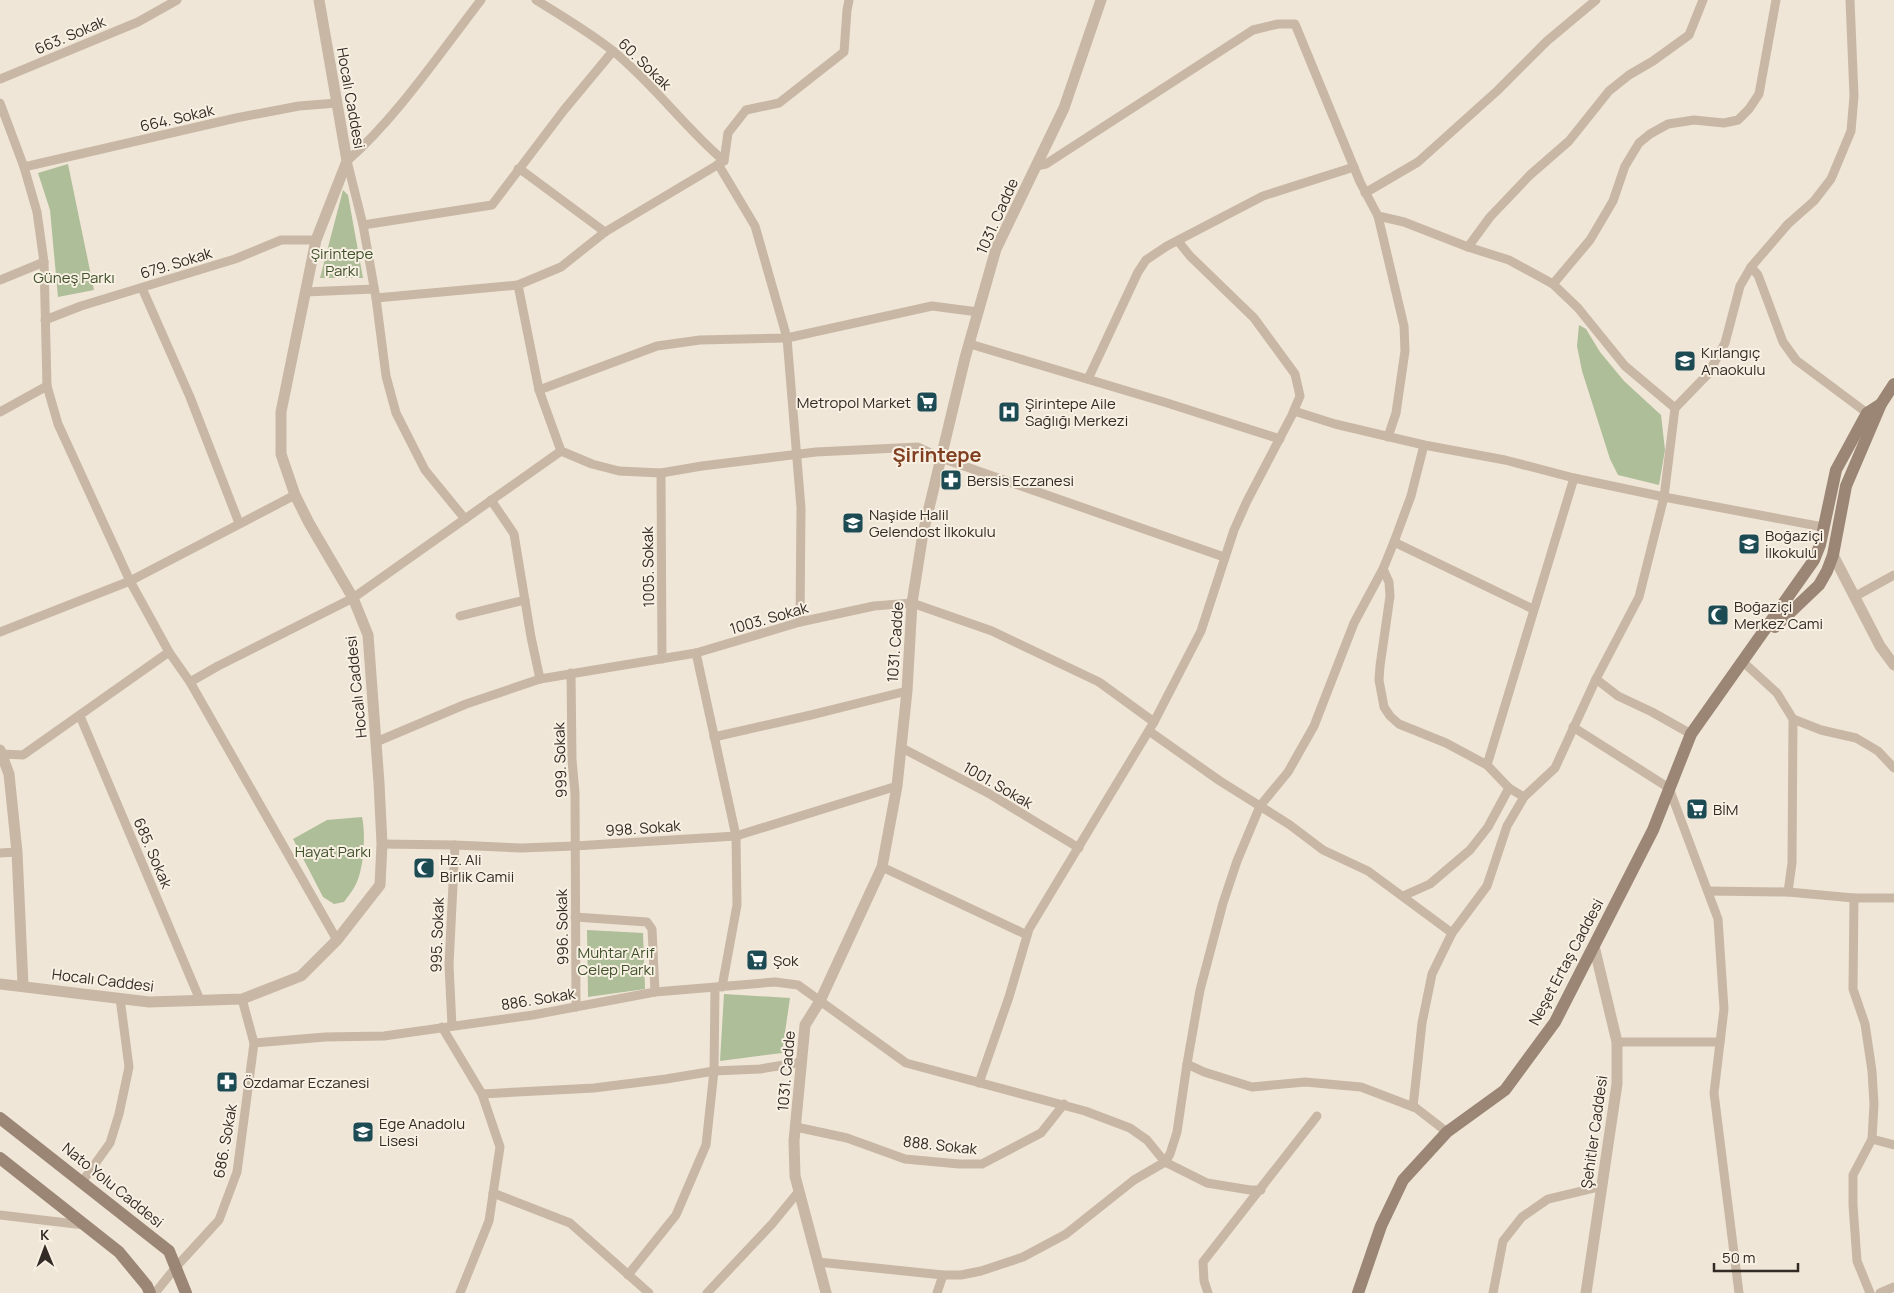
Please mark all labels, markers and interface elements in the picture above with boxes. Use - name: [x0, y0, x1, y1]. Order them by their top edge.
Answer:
- street label: 663. Sokak: [31, 10, 109, 59]
- street label: 60. Sokak: [614, 33, 677, 95]
- street label: Hocalı Caddesi: [332, 46, 370, 150]
- street label: 664. Sokak: [138, 99, 217, 137]
- street label: 1031. Cadde: [971, 175, 1023, 257]
- street label: 679. Sokak: [138, 242, 215, 284]
- park label: Şirintepe Parkı: [311, 243, 373, 281]
- park label: Güneş Parkı: [33, 267, 115, 288]
- place label: Kırlangıç Anaokulu: [1701, 342, 1765, 380]
- school or university icon: Kırlangıç Anaokulu: [1673, 349, 1697, 373]
- supermarket icon: Metropol Market: [915, 390, 939, 414]
- place label: Metropol Market: [797, 392, 911, 413]
- place label: Şirintepe Aile Sağlığı Merkezi: [1025, 393, 1128, 431]
- hospital icon: Şirintepe Aile Sağlığı Merkezi: [997, 400, 1021, 424]
- district label: Şirintepe: [892, 441, 982, 468]
- pharmacy icon: Bersis Eczanesi: [939, 468, 963, 492]
- place label: Bersis Eczanesi: [967, 470, 1074, 491]
- place label: Naşide Halil Gelendost İlkokulu: [869, 504, 996, 542]
- school or university icon: Naşide Halil Gelendost İlkokulu: [841, 511, 865, 535]
- place label: Boğaziçi İlkokulu: [1765, 525, 1823, 563]
- street label: 1005. Sokak: [637, 526, 659, 608]
- school or university icon: Boğaziçi İlkokulu: [1737, 532, 1761, 556]
- place label: Boğaziçi Merkez Cami: [1734, 596, 1823, 634]
- street label: 1003. Sokak: [727, 597, 811, 639]
- street label: 1031. Cadde: [882, 601, 908, 683]
- mosque icon: Boğaziçi Merkez Cami: [1706, 603, 1730, 627]
- street label: Hocalı Caddesi: [340, 635, 372, 739]
- street label: 999. Sokak: [548, 721, 572, 798]
- street label: 1001. Sokak: [959, 757, 1037, 814]
- supermarket icon: BİM: [1685, 797, 1709, 821]
- place label: BİM: [1713, 799, 1738, 820]
- street label: 685. Sokak: [129, 814, 177, 892]
- street label: 998. Sokak: [605, 815, 682, 841]
- park label: Hayat Parkı: [295, 841, 371, 862]
- place label: Hz. Ali Birlik Camii: [440, 849, 514, 887]
- mosque icon: Hz. Ali Birlik Camii: [412, 856, 436, 880]
- street label: 996. Sokak: [551, 888, 573, 965]
- street label: Neşet Ertaş Caddesi: [1524, 895, 1608, 1029]
- street label: 995. Sokak: [425, 896, 449, 973]
- park label: Muhtar Arif Celep Parkı: [578, 942, 655, 980]
- supermarket icon: Şok: [745, 948, 769, 972]
- place label: Şok: [773, 950, 799, 971]
- street label: Hocalı Caddesi: [51, 963, 155, 997]
- street label: 886. Sokak: [499, 983, 577, 1015]
- street label: 1031. Cadde: [772, 1030, 800, 1112]
- pharmacy icon: Özdamar Eczanesi: [215, 1070, 239, 1094]
- place label: Özdamar Eczanesi: [243, 1072, 370, 1093]
- street label: Şehitler Caddesi: [1576, 1074, 1612, 1190]
- street label: 686. Sokak: [208, 1101, 242, 1180]
- place label: Ege Anadolu Lisesi: [379, 1113, 465, 1151]
- school or university icon: Ege Anadolu Lisesi: [351, 1120, 375, 1144]
- street label: 888. Sokak: [902, 1131, 979, 1159]
- street label: Nato Yolu Caddesi: [58, 1138, 168, 1232]
- north arrow: [20, 1223, 70, 1273]
- text: K: [40, 1225, 50, 1244]
- scale bar: [1714, 1240, 1798, 1272]
- text: 50 m: [1722, 1247, 1756, 1268]

